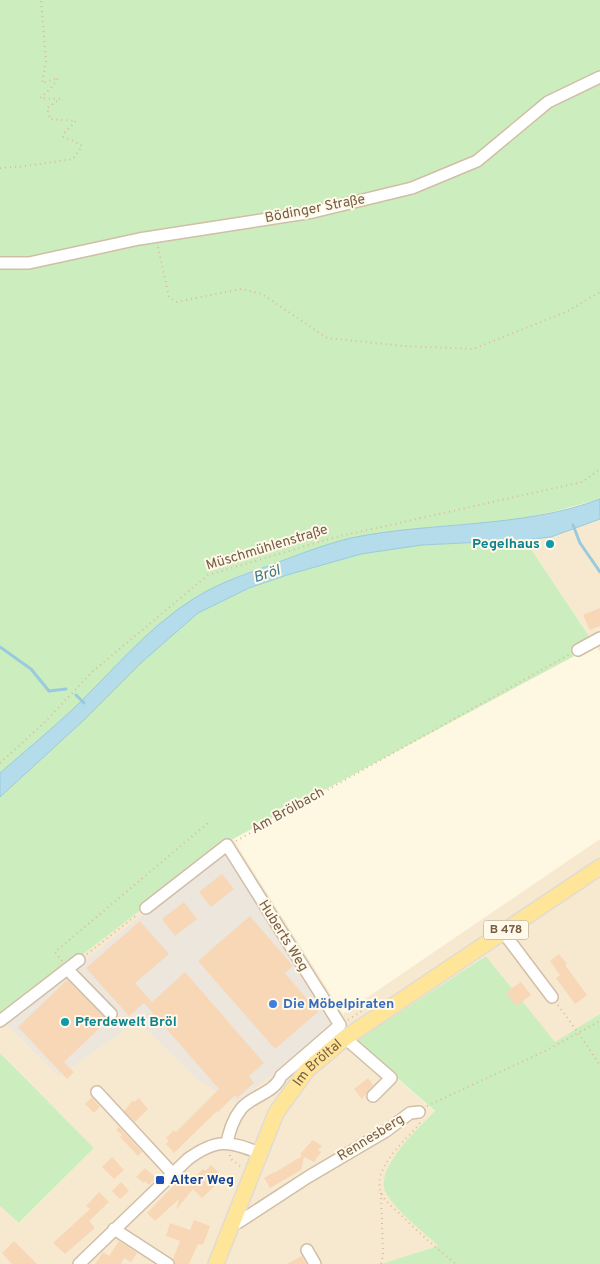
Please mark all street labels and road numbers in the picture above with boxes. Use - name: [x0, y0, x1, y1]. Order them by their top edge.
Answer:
- street label: Bödinger Straße: [263, 191, 367, 227]
- street label: Müschmühlenstraße: [204, 521, 330, 575]
- street label: Am Brölbach: [248, 784, 328, 838]
- street label: Huberts Weg: [254, 897, 312, 975]
- road number: B 478: [484, 920, 528, 940]
- street label: Im Bröltal: [289, 1036, 346, 1090]
- street label: Rennesberg: [334, 1111, 408, 1165]

